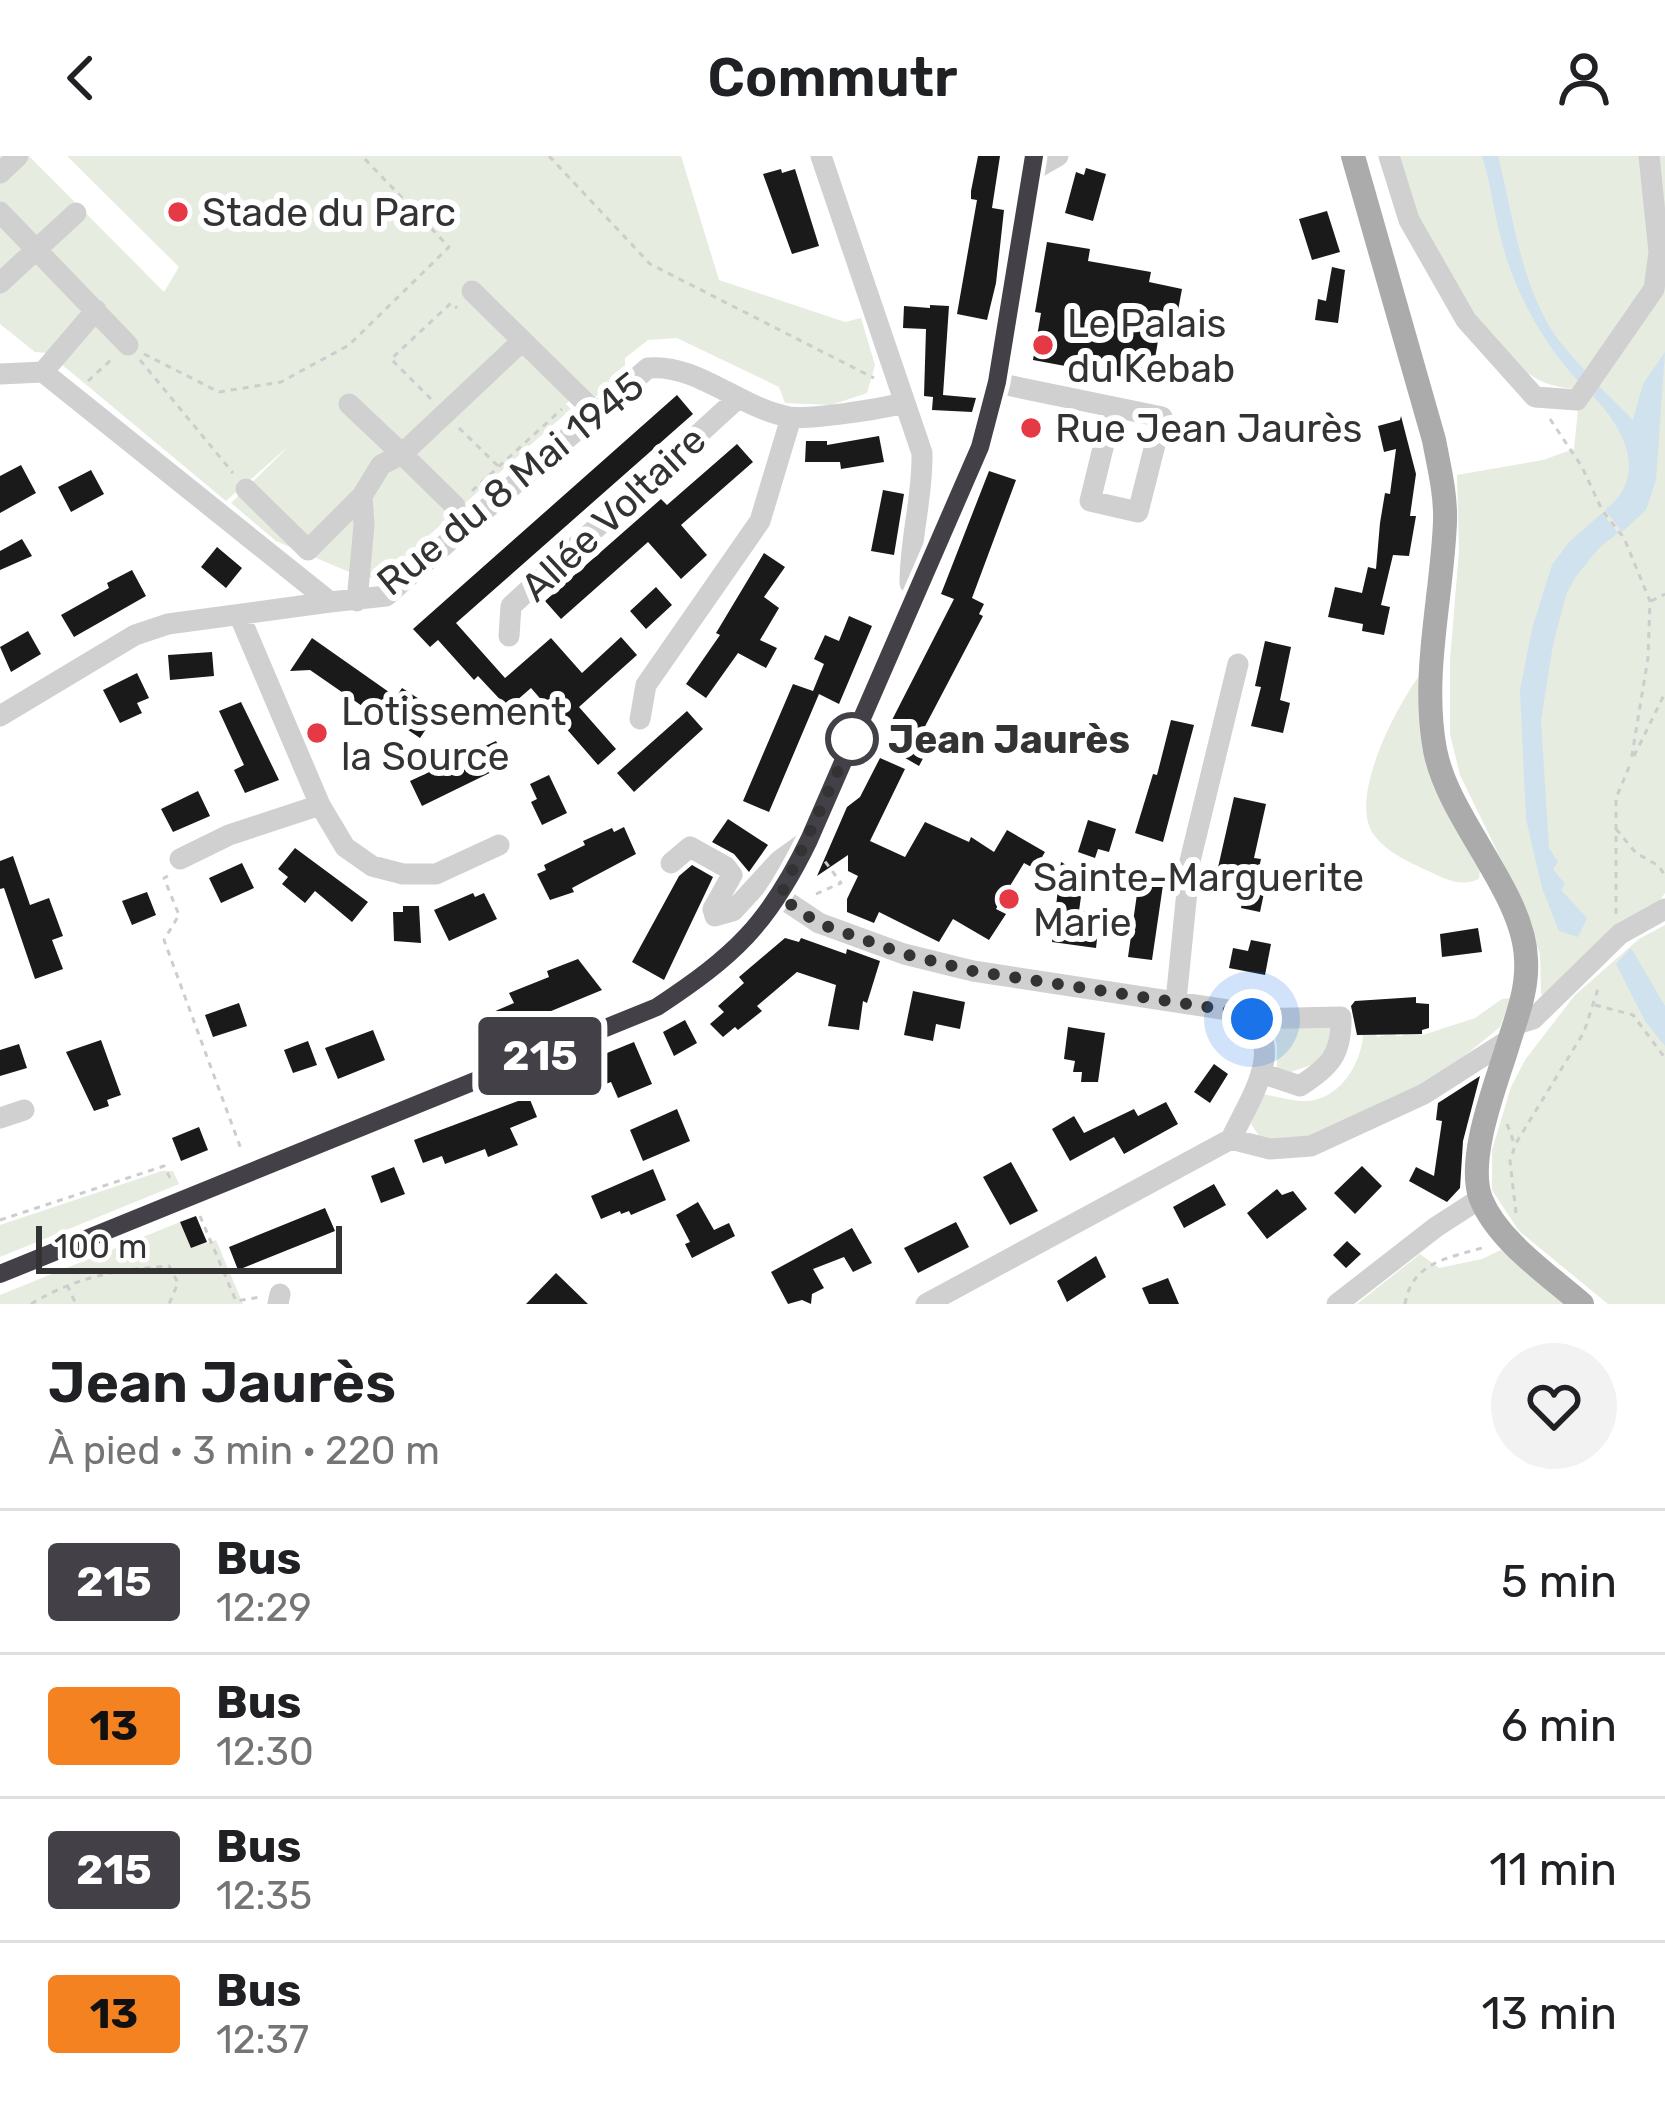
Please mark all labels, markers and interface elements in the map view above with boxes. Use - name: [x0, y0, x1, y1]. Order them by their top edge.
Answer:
- icon: back: [48, 45, 114, 111]
- icon: person: [1551, 45, 1617, 111]
- text: Commutr: [708, 46, 957, 110]
- place label: Stade du Parc: [202, 190, 456, 236]
- marker: Stade du Parc: [165, 199, 191, 225]
- place label: Le Palais du Kebab: [1067, 301, 1235, 392]
- marker: Le Palais du Kebab: [1030, 332, 1056, 358]
- street label: Rue du 8 Mai 1945: [368, 362, 653, 605]
- place label: Rue Jean Jaurès: [1055, 406, 1362, 452]
- marker: Rue Jean Jaurès: [1018, 415, 1044, 441]
- street label: Allée Voltaire: [512, 417, 715, 611]
- place label: Lotissement la Source: [341, 689, 566, 780]
- marker: Jean Jaurès: [827, 714, 877, 764]
- place label: Jean Jaurès: [888, 717, 1130, 763]
- marker: Lotissement la Source: [304, 720, 330, 746]
- place label: Sainte-Marguerite Marie: [1033, 855, 1364, 946]
- marker: Sainte-Marguerite Marie: [996, 886, 1022, 912]
- your location: [1222, 989, 1282, 1049]
- line badge: 215: [471, 1017, 609, 1095]
- text: 215: [502, 1031, 578, 1081]
- scale bar: [36, 1220, 342, 1273]
- text: 100 m: [54, 1227, 147, 1266]
- button: heart: [1491, 1343, 1617, 1469]
- text: Jean Jaurès: [48, 1349, 396, 1416]
- text: À pied · 3 min · 220 m: [48, 1428, 440, 1474]
- text: Bus: [216, 1532, 301, 1585]
- text: 5 min: [1501, 1555, 1617, 1608]
- text: 215: [76, 1557, 152, 1607]
- text: 12:29: [216, 1585, 312, 1631]
- text: Bus: [216, 1676, 301, 1729]
- text: 6 min: [1501, 1699, 1617, 1752]
- text: 13: [90, 1701, 138, 1751]
- text: 12:30: [216, 1729, 314, 1775]
- text: Bus: [216, 1820, 301, 1873]
- text: 11 min: [1489, 1843, 1617, 1896]
- text: 215: [76, 1845, 152, 1895]
- text: 12:35: [216, 1873, 312, 1919]
- text: Bus: [216, 1964, 301, 2017]
- text: 13 min: [1482, 1987, 1617, 2040]
- text: 13: [90, 1989, 138, 2039]
- text: 12:37: [216, 2017, 309, 2063]

